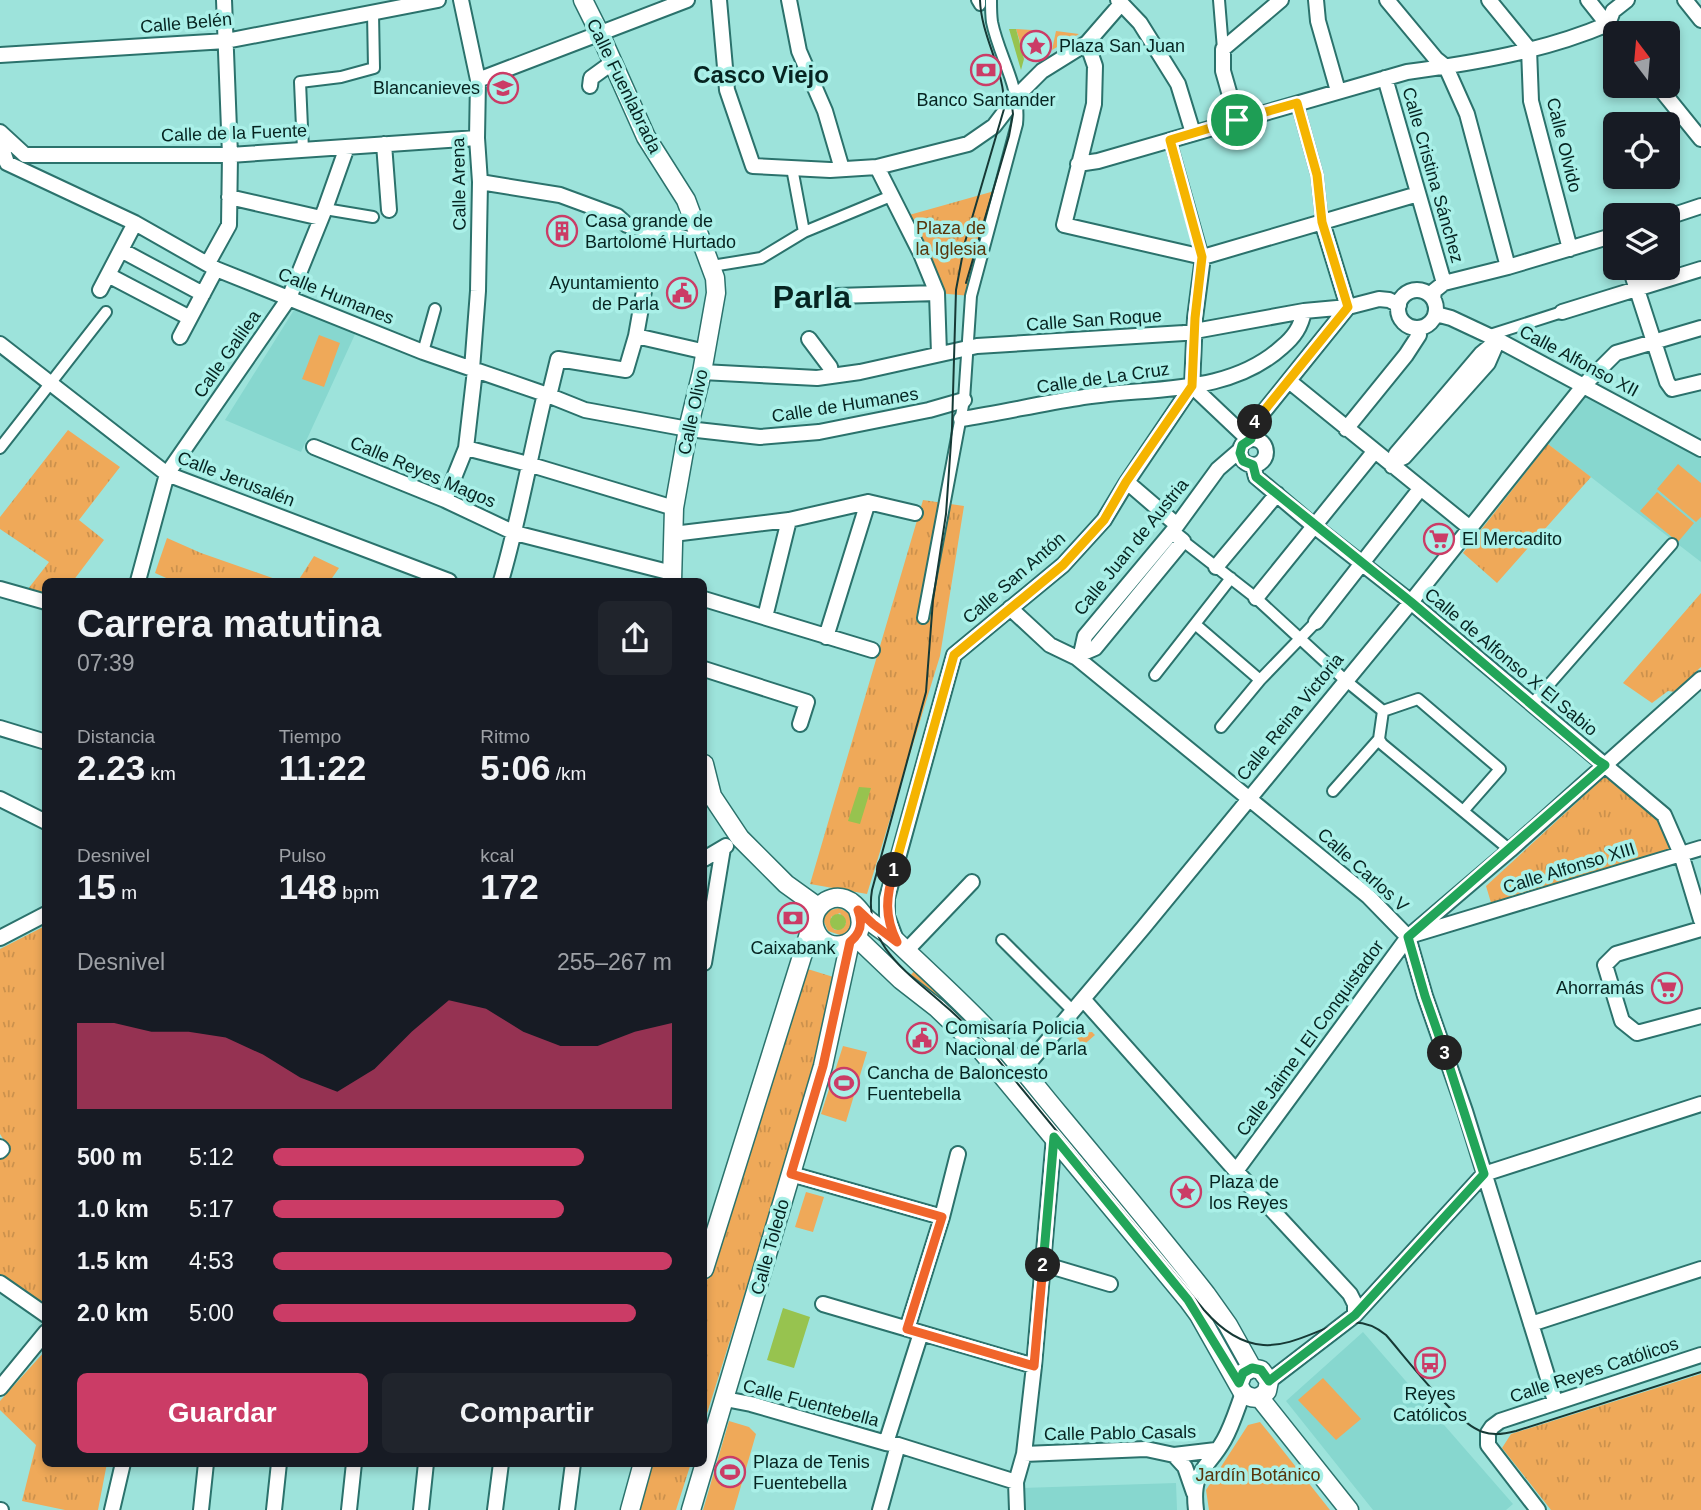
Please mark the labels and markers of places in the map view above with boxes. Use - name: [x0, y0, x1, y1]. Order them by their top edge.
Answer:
- place icon: Plaza San Juan: [1019, 29, 1053, 63]
- place label: Plaza San Juan: [1059, 36, 1185, 56]
- bank icon: Banco Santander: [969, 53, 1003, 87]
- school or university icon: Blancanieves: [486, 71, 520, 105]
- place label: Blancanieves: [373, 78, 480, 98]
- place label: Banco Santander: [916, 90, 1056, 110]
- pin: [1207, 90, 1267, 150]
- place label: Casa grande de Bartolomé Hurtado: [585, 211, 736, 252]
- building icon: Casa grande de Bartolomé Hurtado: [545, 214, 579, 248]
- place label: Ayuntamiento de Parla: [549, 273, 660, 314]
- public building icon: Ayuntamiento de Parla: [665, 276, 699, 310]
- pin: 4: [1238, 404, 1272, 440]
- supermarket icon: El Mercadito: [1422, 522, 1456, 556]
- place label: El Mercadito: [1462, 529, 1562, 549]
- pin: 1: [876, 852, 912, 888]
- bank icon: Caixabank: [776, 901, 810, 935]
- place label: Caixabank: [750, 938, 837, 958]
- supermarket icon: Ahorramás: [1650, 971, 1684, 1005]
- place label: Ahorramás: [1556, 978, 1644, 998]
- place label: Comisaría Policia Nacional de Parla: [945, 1018, 1088, 1059]
- public building icon: Comisaría Policia Nacional de Parla: [905, 1021, 939, 1055]
- pin: 3: [1428, 1036, 1462, 1070]
- place label: Cancha de Baloncesto Fuentebella: [867, 1063, 1048, 1104]
- sports icon: Cancha de Baloncesto Fuentebella: [827, 1066, 861, 1100]
- place label: Plaza de los Reyes: [1209, 1172, 1288, 1213]
- place icon: Plaza de los Reyes: [1169, 1175, 1203, 1209]
- pin: 2: [1026, 1248, 1060, 1282]
- bus stop icon: Reyes Católicos: [1413, 1346, 1447, 1380]
- place label: Reyes Católicos: [1393, 1384, 1467, 1425]
- place label: Plaza de Tenis Fuentebella: [753, 1452, 870, 1493]
- sports icon: Plaza de Tenis Fuentebella: [713, 1455, 747, 1489]

